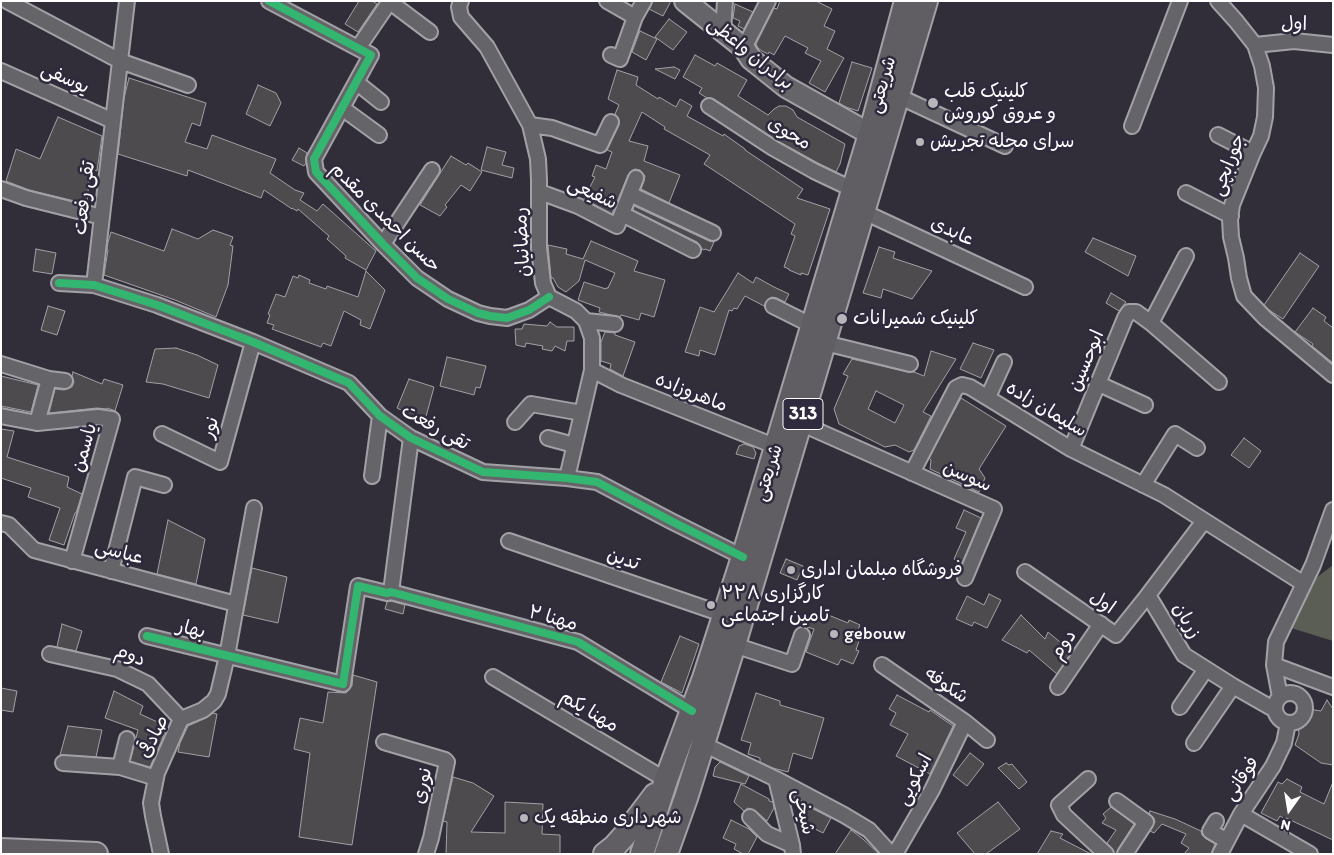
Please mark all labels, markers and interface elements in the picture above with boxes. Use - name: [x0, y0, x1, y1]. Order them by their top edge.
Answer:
- street label: برادران واعظی: [702, 12, 798, 96]
- street label: اول: [1281, 14, 1307, 36]
- street label: شریعتی: [864, 54, 902, 116]
- street label: یوسفی: [37, 58, 93, 100]
- place label: کلینیک قلب و عروق کوروش: [944, 81, 1056, 125]
- marker: کلینیک قلب و عروق کوروش: [926, 96, 940, 110]
- street label: محوی: [763, 112, 815, 156]
- place label: سرای محله تجریش: [930, 131, 1075, 153]
- street label: جورابچی: [1207, 131, 1251, 199]
- marker: سرای محله تجریش: [914, 136, 926, 148]
- street label: حسن احمدی مقدم: [325, 158, 445, 278]
- street label: تقی رفعت: [69, 160, 101, 236]
- street label: شفیعی: [564, 173, 620, 215]
- street label: رمضانیان: [510, 206, 536, 278]
- street label: عابدی: [927, 212, 977, 252]
- place label: کلینیک شمیرانات: [853, 308, 978, 330]
- marker: کلینیک شمیرانات: [835, 312, 849, 326]
- street label: ابوحسین: [1064, 327, 1110, 395]
- street label: ماهروزاده: [651, 368, 731, 418]
- street label: سلیمان زاده: [1001, 377, 1091, 443]
- road number: 313: [783, 398, 823, 429]
- street label: تقی رفعت: [397, 400, 473, 456]
- street label: نور: [197, 414, 225, 442]
- street label: یاسمن: [67, 421, 103, 475]
- street label: شریعتی: [750, 442, 788, 504]
- street label: سوسن: [939, 456, 995, 498]
- street label: عباسی: [92, 536, 146, 570]
- street label: تدین: [604, 544, 642, 576]
- place label: فروشگاه مبلمان اداری: [801, 559, 963, 581]
- marker: فروشگاه مبلمان اداری: [785, 564, 797, 576]
- place label: کارگزاری ٣٣٨ تامین اجتماعی: [721, 583, 829, 627]
- street label: اول: [1085, 586, 1119, 620]
- marker: کارگزاری ٣٣٨ تامین اجتماعی: [705, 599, 717, 611]
- street label: زربان: [1167, 599, 1205, 643]
- street label: مهنا ۲: [526, 601, 580, 637]
- street label: بهار: [174, 615, 208, 645]
- place label: gebouw: [844, 623, 906, 645]
- street label: دوم: [1046, 626, 1082, 664]
- marker: gebouw: [828, 628, 840, 640]
- street label: دوم: [112, 640, 148, 672]
- street label: شکوفه: [920, 663, 972, 709]
- street label: مهنا یکم: [556, 686, 622, 738]
- street label: صادقی: [134, 712, 174, 762]
- street label: اسکویی: [892, 750, 938, 810]
- street label: فوقانی: [1219, 753, 1265, 805]
- street label: نوری: [408, 766, 438, 806]
- north arrow: [1264, 785, 1314, 835]
- street label: شیخی: [787, 787, 819, 837]
- place label: شهرداری منطقه یک: [534, 807, 682, 829]
- marker: شهرداری منطقه یک: [518, 812, 530, 824]
- text: N: [1279, 816, 1292, 834]

